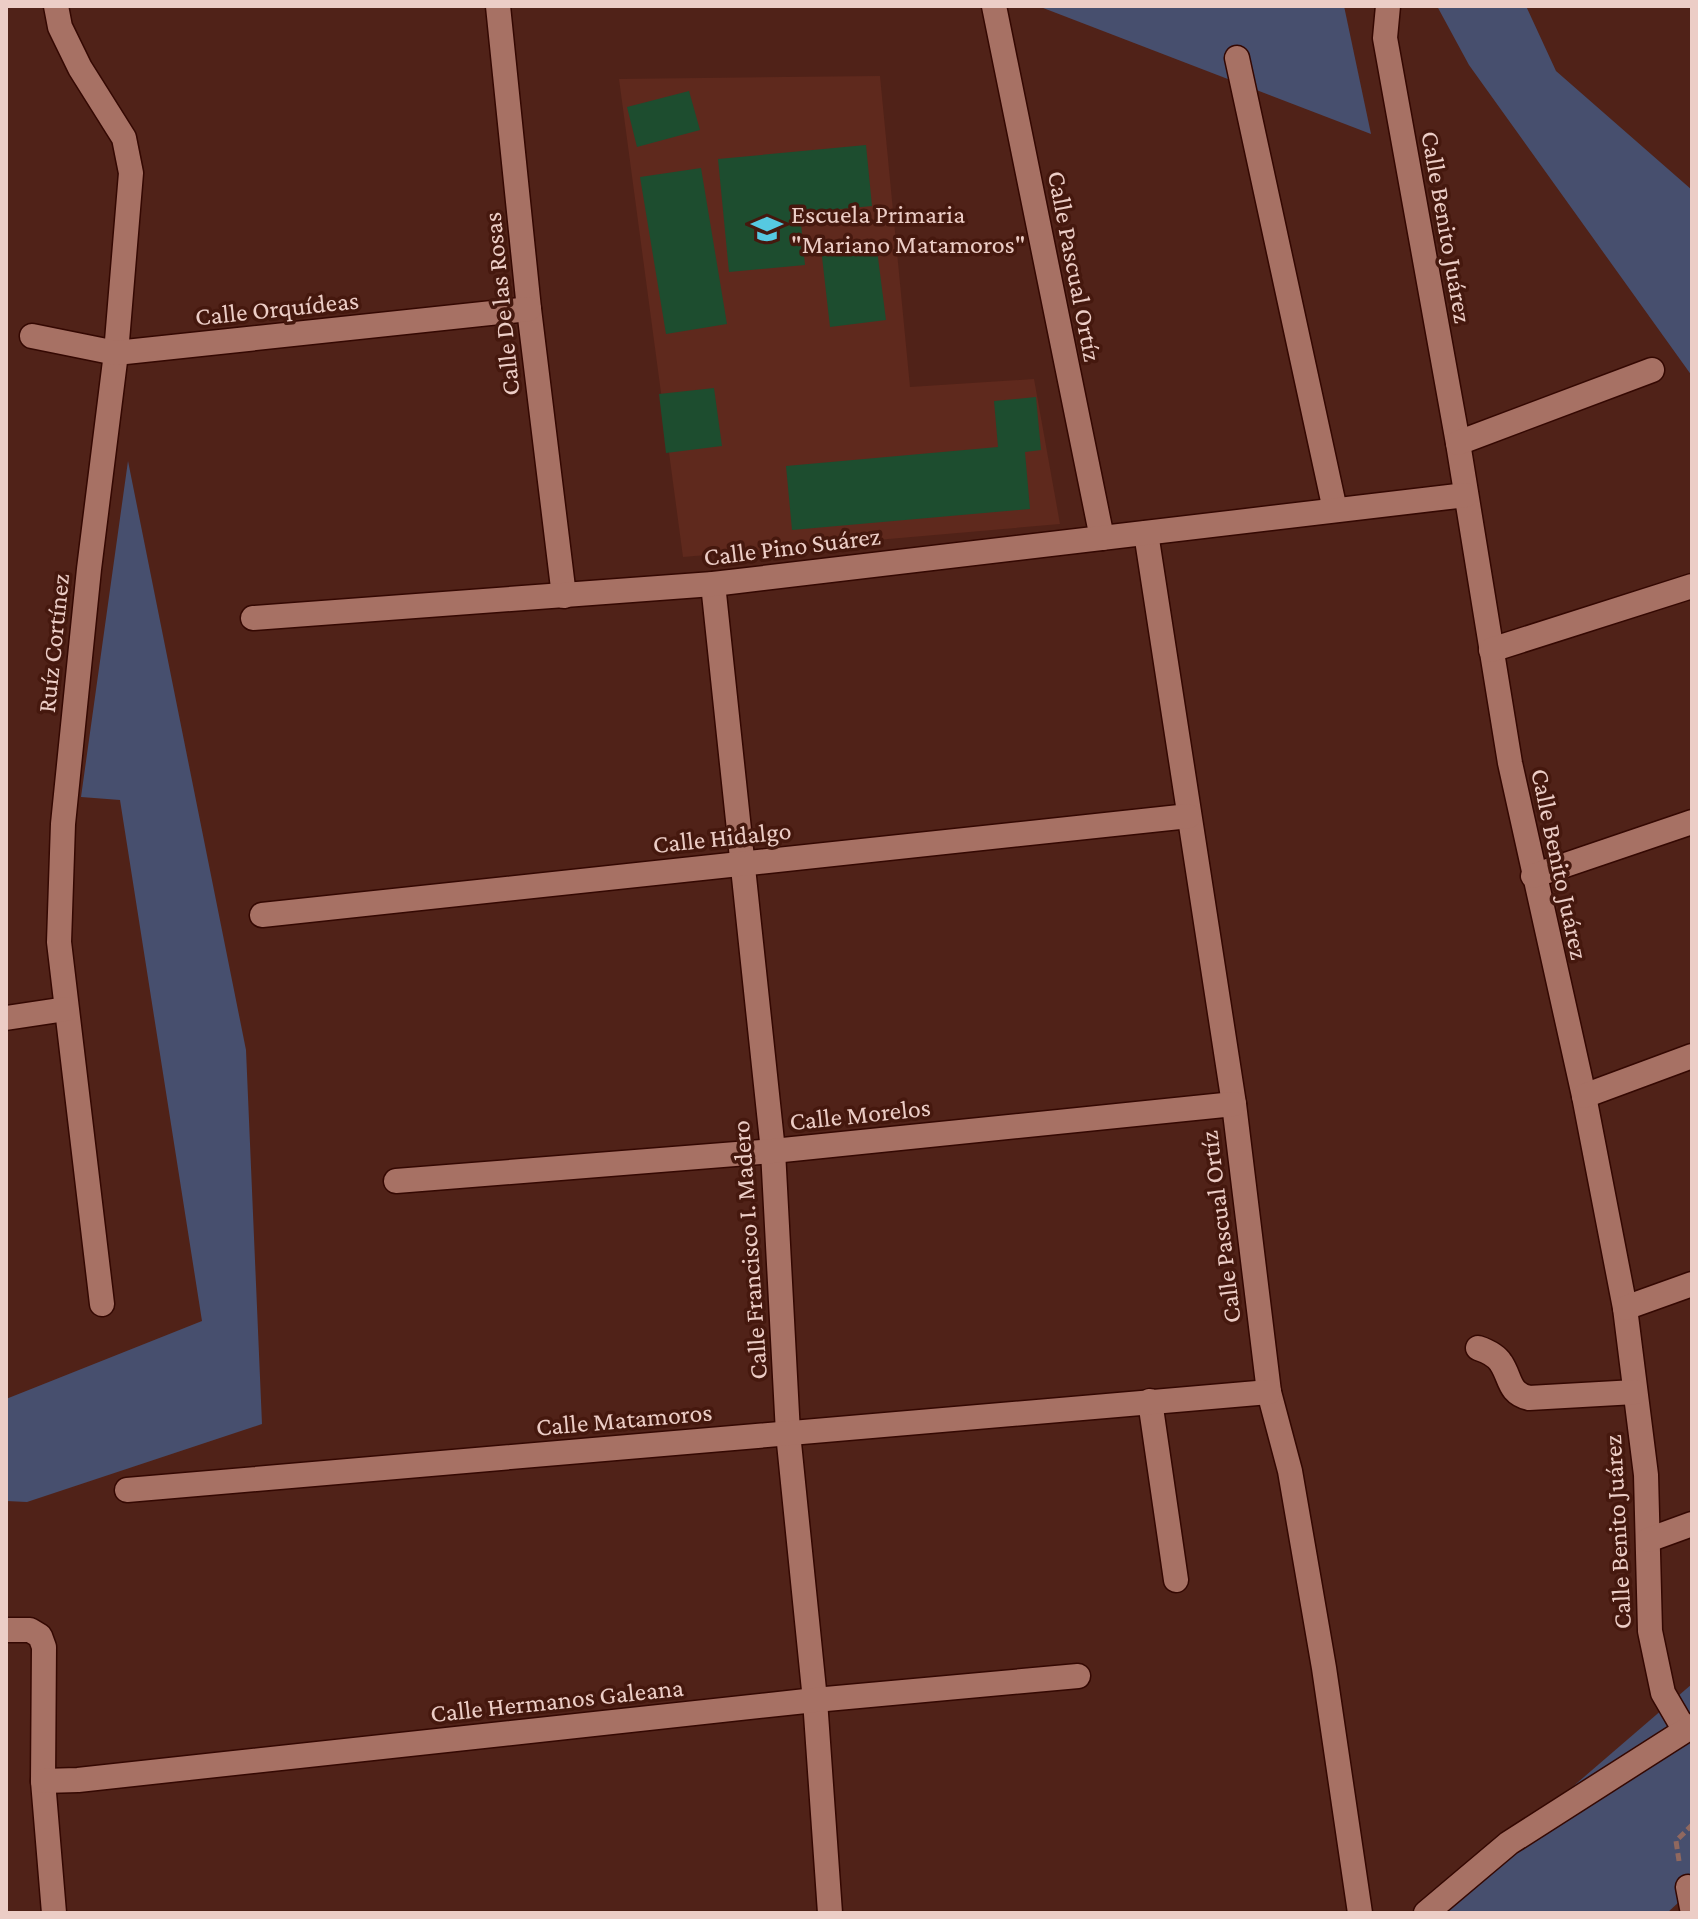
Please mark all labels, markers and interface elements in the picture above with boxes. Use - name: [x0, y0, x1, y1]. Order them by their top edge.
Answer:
- street label: Calle Benito Juárez: [1415, 129, 1478, 325]
- street label: Calle Pascual Ortíz: [1042, 168, 1107, 364]
- place label: Escuela Primaria "Mariano Matamoros": [791, 200, 1025, 259]
- street label: Calle De las Rosas: [477, 211, 526, 397]
- school or university icon: Escuela Primaria "Mariano Matamoros": [750, 212, 784, 246]
- street label: Calle Orquídeas: [194, 285, 360, 332]
- street label: Calle Pino Suárez: [702, 521, 882, 572]
- street label: Ruíz Cortínez: [32, 572, 75, 714]
- street label: Calle Benito Juárez: [1525, 766, 1594, 962]
- street label: Calle Hidalgo: [651, 816, 793, 859]
- street label: Calle Morelos: [788, 1093, 932, 1136]
- street label: Calle Francisco I. Madero: [726, 1119, 773, 1381]
- street label: Calle Pascual Ortíz: [1194, 1129, 1247, 1325]
- street label: Calle Matamoros: [535, 1397, 713, 1442]
- street label: Calle Benito Juárez: [1598, 1434, 1637, 1630]
- street label: Calle Hermanos Galeana: [429, 1673, 685, 1728]

